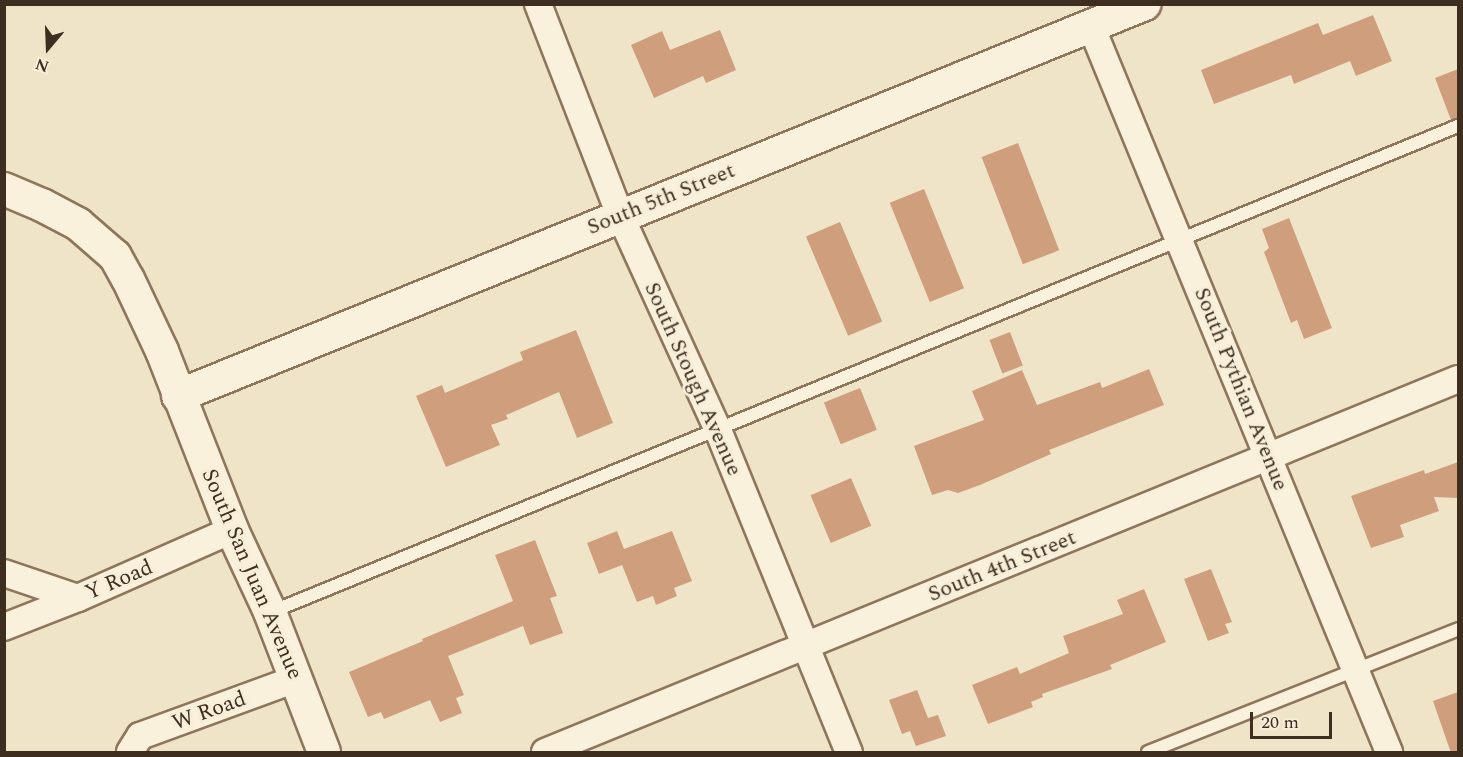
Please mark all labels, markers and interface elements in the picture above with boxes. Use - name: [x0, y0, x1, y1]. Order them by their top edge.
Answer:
- north arrow: [18, 18, 78, 78]
- text: N: [32, 52, 52, 78]
- street label: South 5th Street: [583, 157, 739, 241]
- street label: South Stough Avenue: [638, 278, 748, 480]
- street label: South Pythian Avenue: [1188, 284, 1294, 494]
- street label: South San Juan Avenue: [196, 465, 308, 683]
- street label: South 4th Street: [924, 524, 1080, 608]
- street label: Y Road: [81, 554, 157, 606]
- street label: W Road: [168, 685, 250, 737]
- scale bar: [1253, 700, 1336, 738]
- text: 20 m: [1261, 709, 1299, 736]

